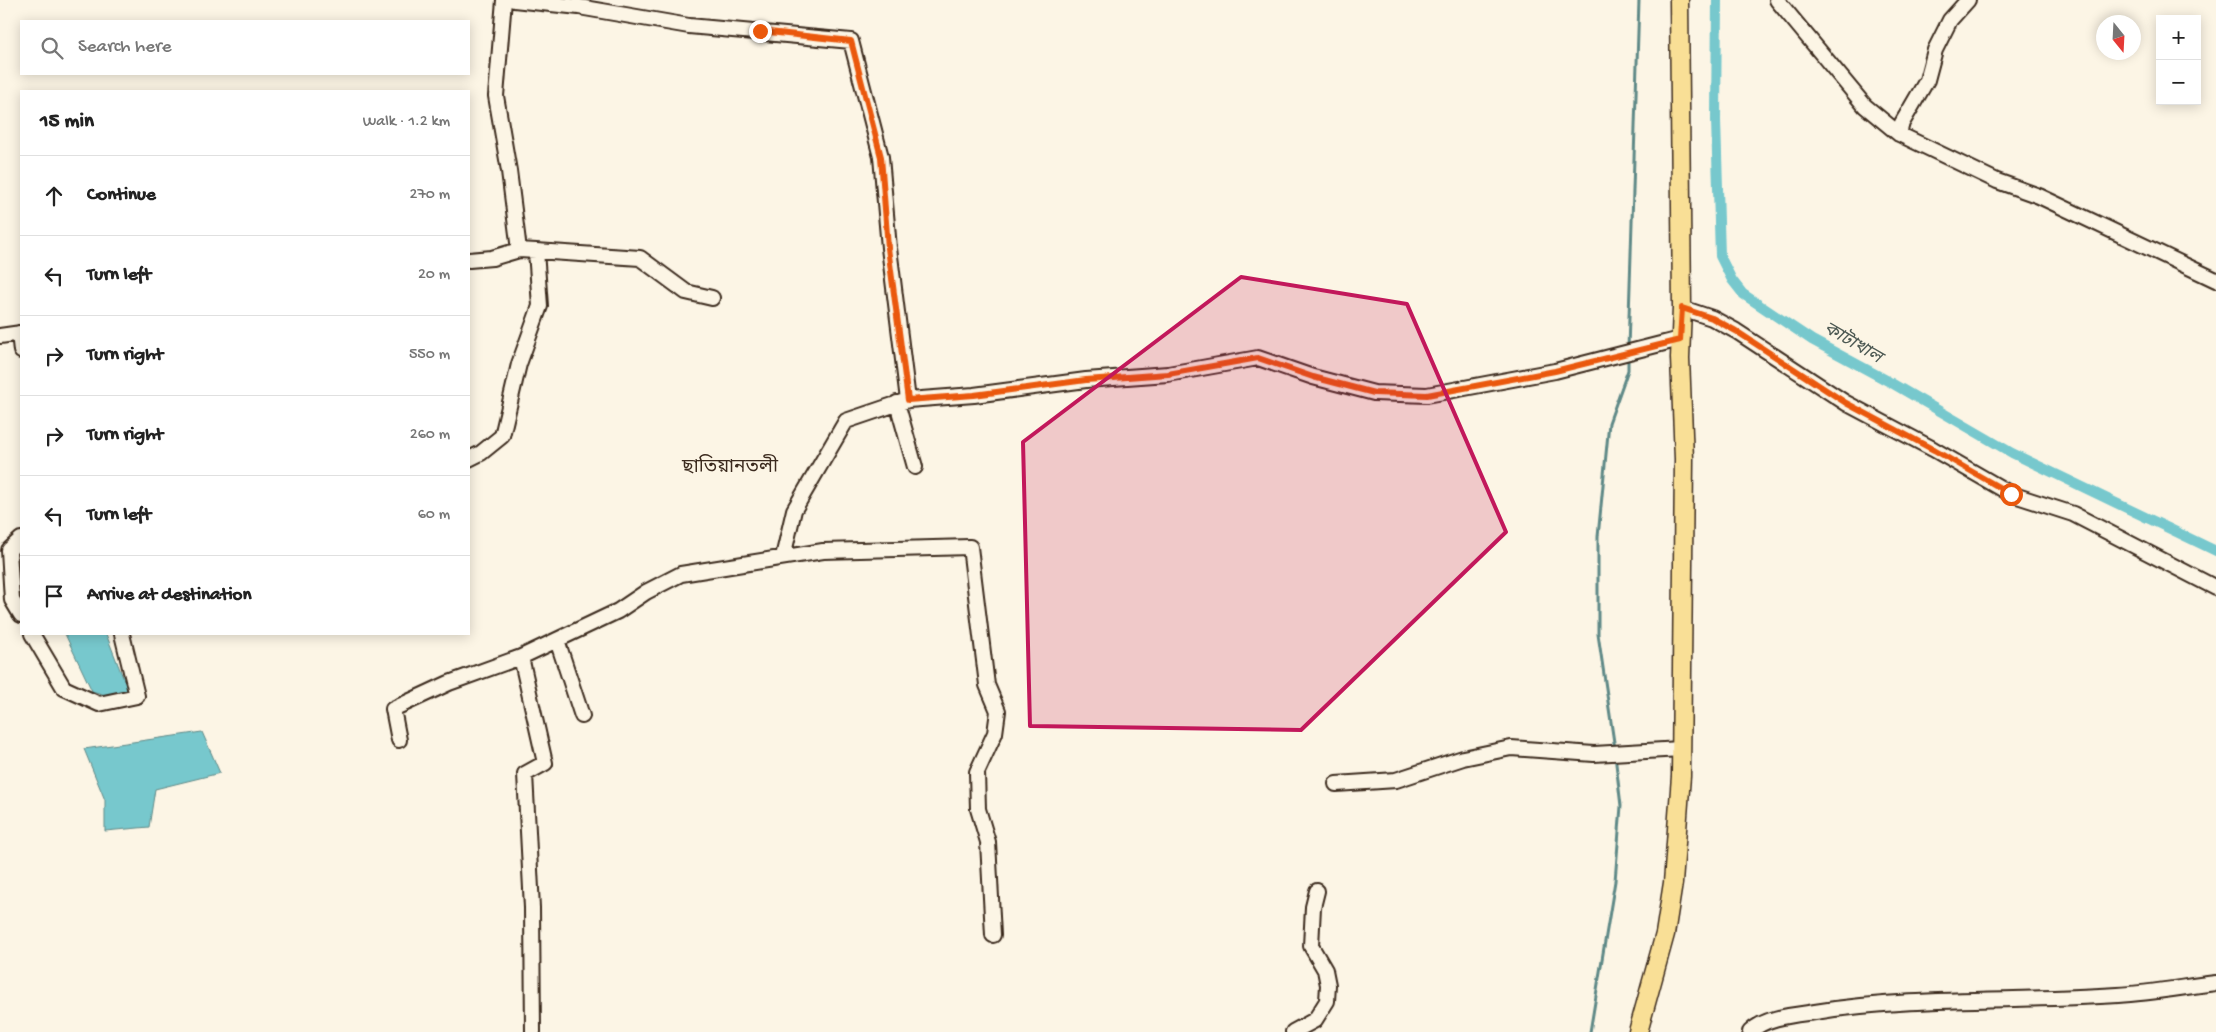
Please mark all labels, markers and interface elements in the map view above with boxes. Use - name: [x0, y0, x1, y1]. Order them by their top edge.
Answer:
- north arrow: [2096, 15, 2141, 60]
- map controls: [2156, 15, 2201, 105]
- button: +: [2156, 15, 2201, 60]
- search box: [20, 20, 470, 75]
- route end: [749, 20, 772, 43]
- icon: search: [38, 34, 66, 62]
- text: Search here: [78, 36, 172, 59]
- button: −: [2156, 60, 2201, 105]
- text: 15 min: [40, 110, 94, 135]
- text: Walk · 1.2 km: [363, 113, 450, 132]
- icon: ahead: [40, 182, 68, 210]
- text: Continue: [87, 184, 156, 207]
- text: 270 m: [410, 186, 450, 205]
- icon: left: [40, 262, 68, 290]
- text: Turn left: [87, 264, 151, 287]
- text: 20 m: [418, 266, 450, 285]
- water label: কাটাখাল: [1819, 316, 1890, 371]
- icon: right: [40, 342, 68, 370]
- text: Turn right: [87, 344, 163, 367]
- text: 550 m: [409, 346, 450, 365]
- icon: right: [40, 422, 68, 450]
- text: Turn right: [87, 424, 163, 447]
- text: 260 m: [410, 426, 450, 445]
- district label: ছাতিয়ানতলী: [681, 454, 779, 480]
- route start: [2000, 483, 2023, 506]
- icon: left: [40, 502, 68, 530]
- text: Turn left: [87, 504, 151, 527]
- text: 60 m: [418, 506, 450, 525]
- icon: arrive: [40, 582, 68, 610]
- text: Arrive at destination: [87, 584, 251, 607]

